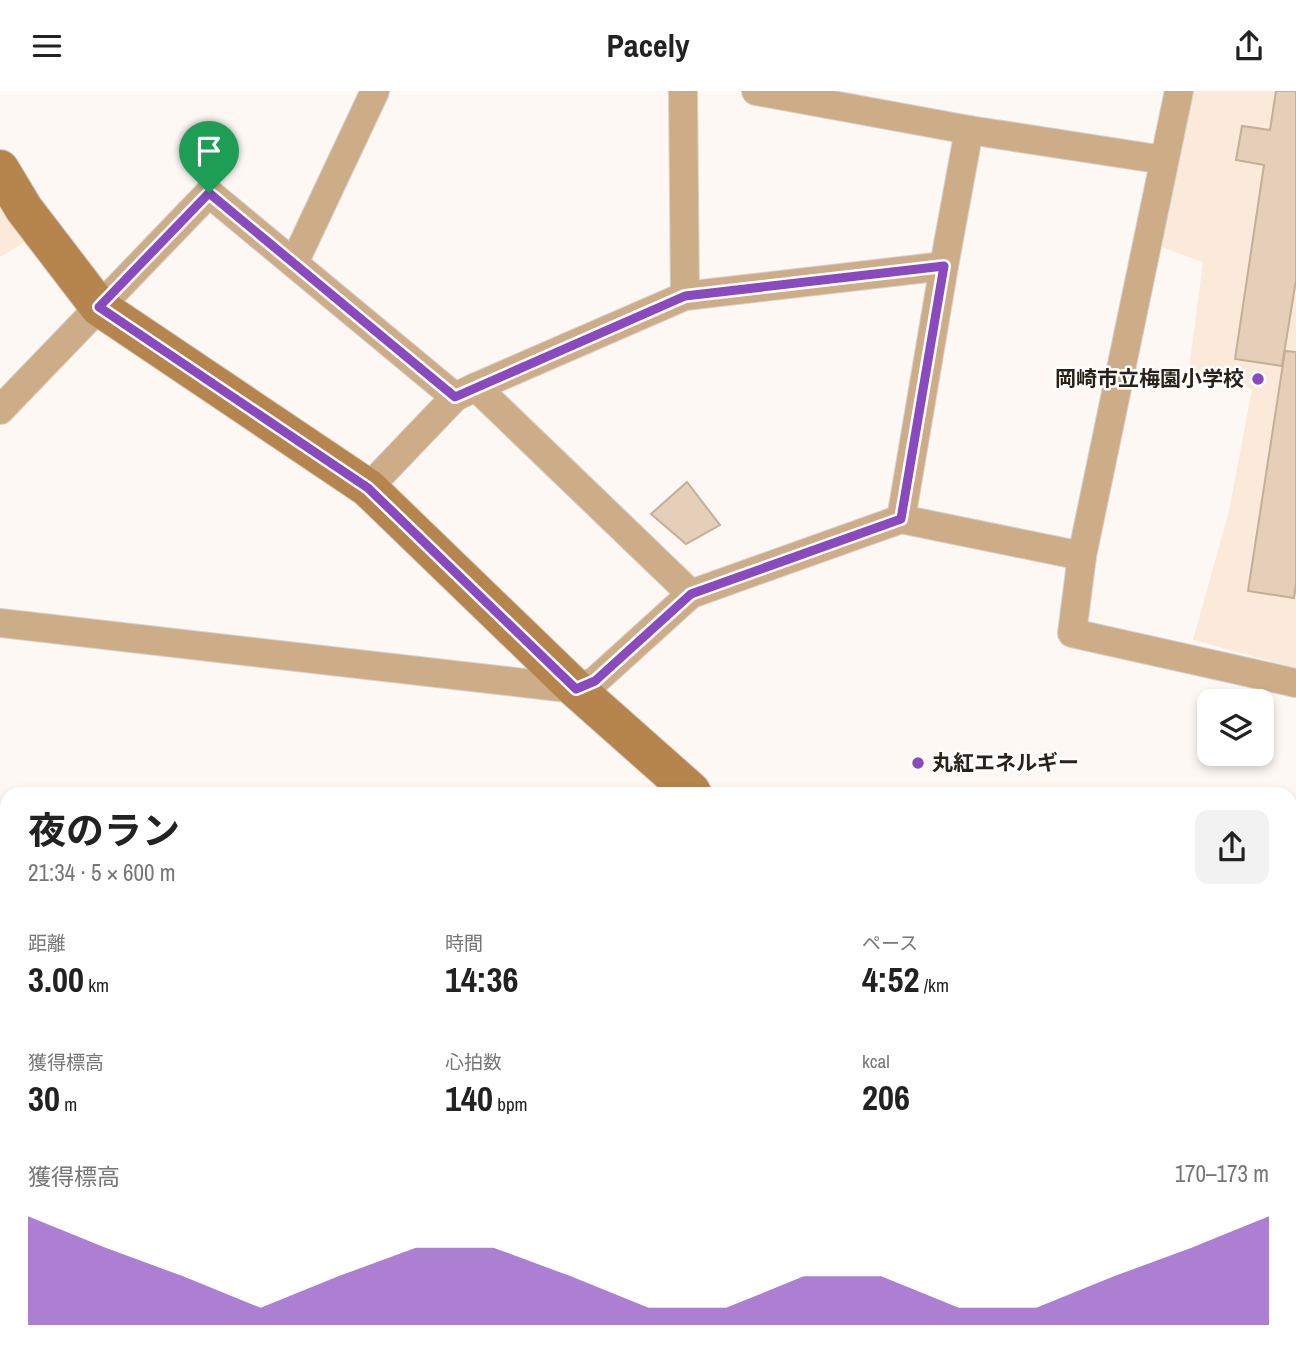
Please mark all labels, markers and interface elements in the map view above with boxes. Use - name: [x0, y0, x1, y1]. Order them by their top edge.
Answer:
- text: Pacely: [606, 24, 690, 67]
- icon: menu: [28, 27, 66, 65]
- icon: share: [1230, 27, 1268, 65]
- pin: [179, 121, 239, 193]
- icon: arrive: [190, 132, 228, 170]
- place label: 岡崎市立梅園小学校: [1055, 364, 1244, 393]
- marker: 岡崎市立梅園小学校: [1250, 371, 1266, 387]
- map controls: [1197, 689, 1274, 766]
- button: layers: [1197, 689, 1274, 766]
- place label: 丸紅エネルギー: [932, 748, 1079, 777]
- marker: 丸紅エネルギー: [910, 755, 926, 771]
- text: 夜のラン: [28, 805, 180, 856]
- button: share: [1195, 810, 1269, 884]
- text: 21:34 · 5 × 600 m: [28, 857, 175, 888]
- text: 距離: [28, 930, 66, 956]
- text: 時間: [445, 930, 483, 956]
- text: ペース: [862, 930, 918, 956]
- text: 3.00: [28, 956, 84, 1003]
- text: 14:36: [445, 956, 518, 1003]
- text: 4:52: [862, 956, 919, 1003]
- text: km: [84, 972, 109, 998]
- text: /km: [919, 972, 949, 998]
- text: kcal: [862, 1048, 890, 1074]
- text: 獲得標高: [28, 1049, 104, 1075]
- text: 心拍数: [445, 1049, 502, 1075]
- text: 206: [862, 1074, 910, 1121]
- text: 30: [28, 1075, 60, 1122]
- text: 140: [445, 1075, 493, 1122]
- text: m: [60, 1091, 77, 1117]
- text: bpm: [493, 1091, 528, 1117]
- text: 170–173 m: [1175, 1158, 1269, 1189]
- text: 獲得標高: [28, 1161, 120, 1192]

